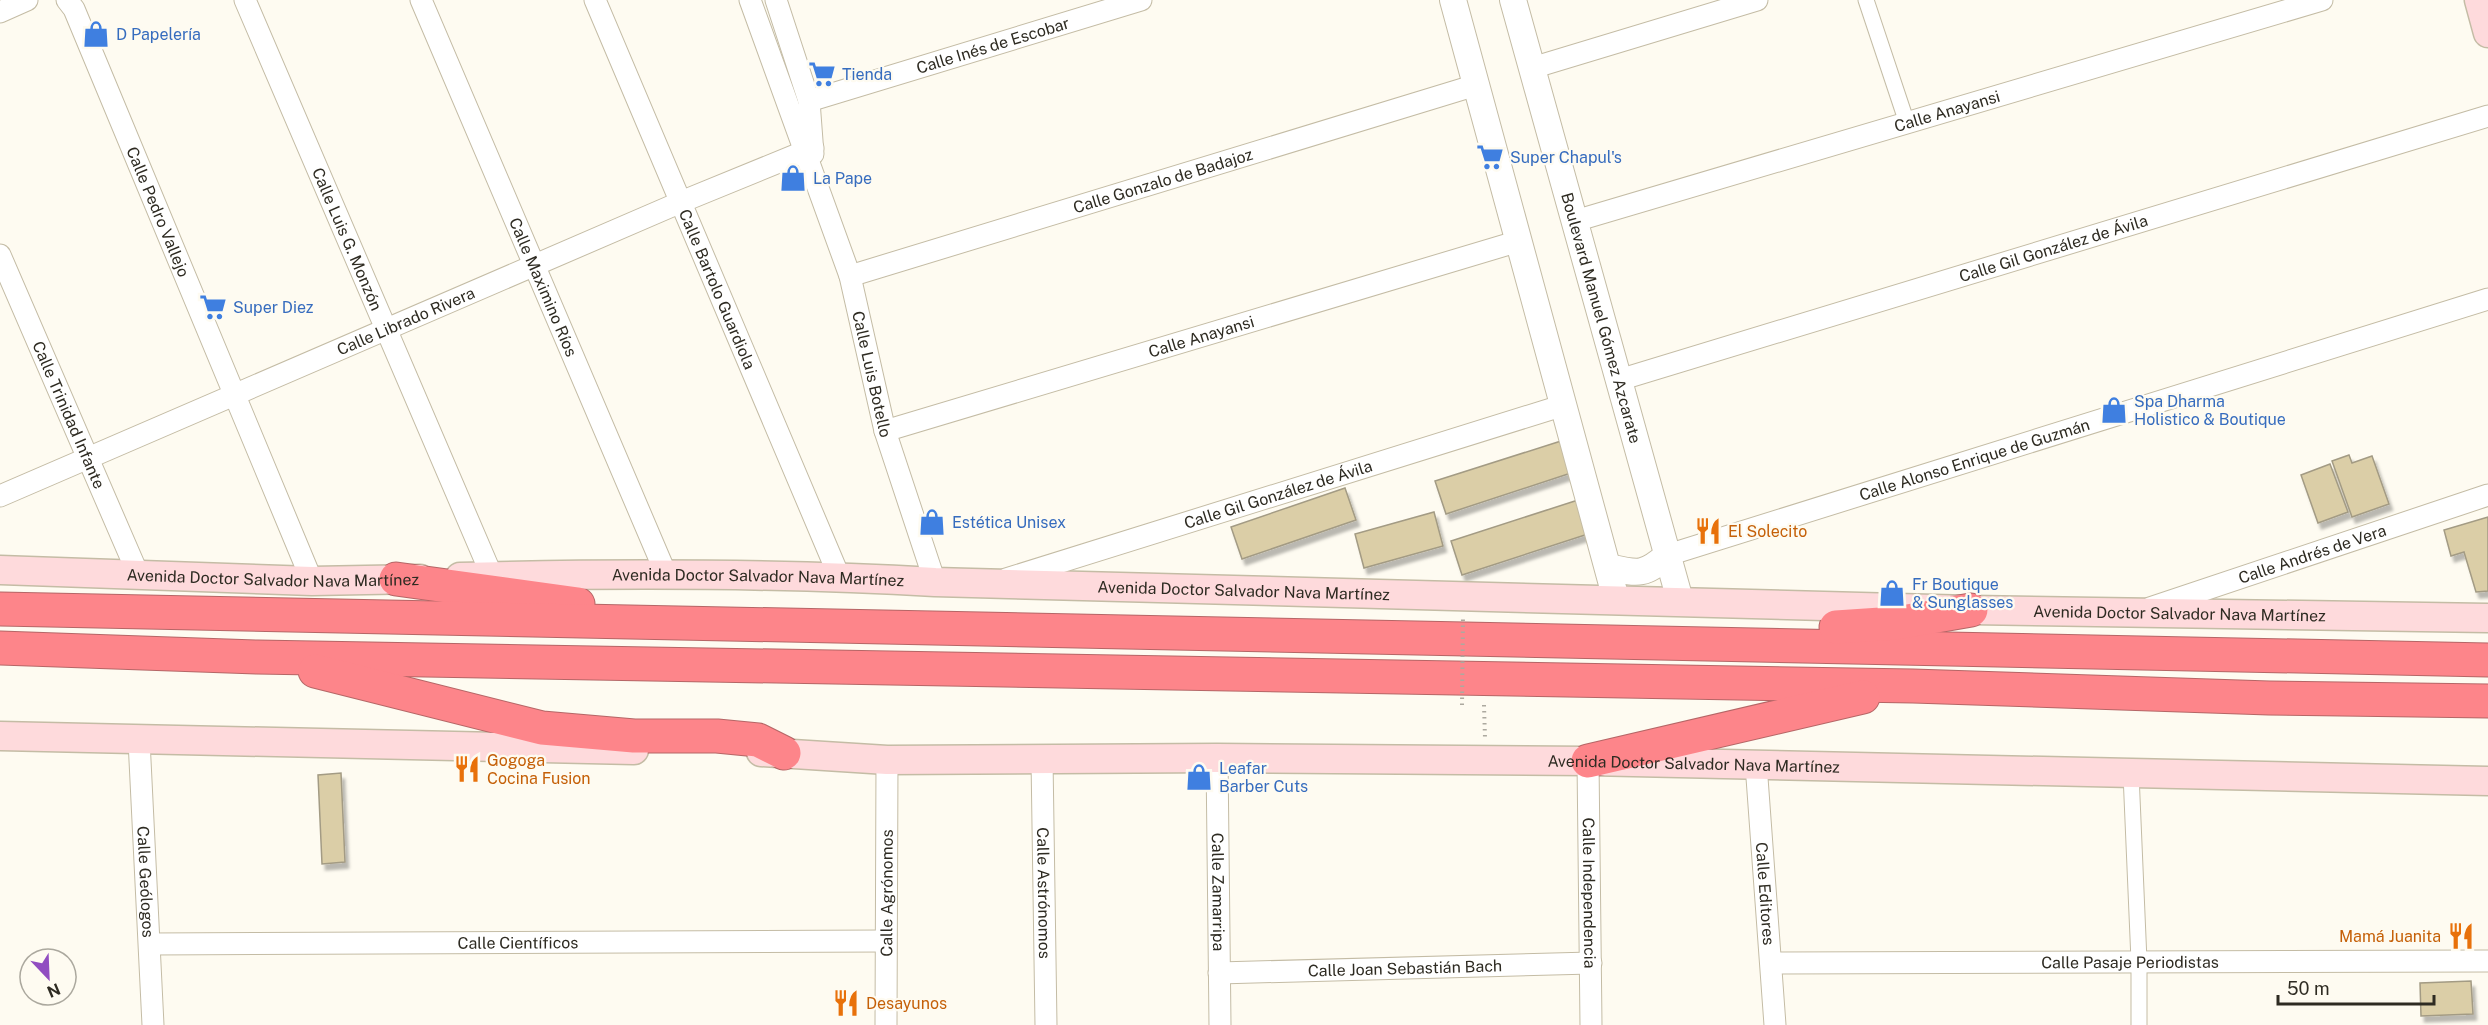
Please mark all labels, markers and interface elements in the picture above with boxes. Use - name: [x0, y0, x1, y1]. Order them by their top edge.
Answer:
- street label: Calle Inés de Escobar: [914, 13, 1072, 78]
- shop icon: D Papelería: [81, 19, 111, 49]
- place label: D Papelería: [116, 25, 201, 44]
- supermarket icon: Tienda: [807, 59, 837, 89]
- place label: Tienda: [842, 65, 892, 84]
- street label: Calle Anayansi: [1892, 87, 2002, 136]
- supermarket icon: Super Chapul's: [1475, 142, 1505, 172]
- street label: Calle Pedro Vallejo: [122, 144, 193, 280]
- street label: Calle Gonzalo de Badajoz: [1071, 145, 1255, 217]
- place label: Super Chapul's: [1510, 148, 1622, 167]
- shop icon: La Pape: [778, 163, 808, 193]
- street label: Calle Luis G. Monzón: [308, 165, 386, 314]
- place label: La Pape: [813, 169, 872, 188]
- street label: Boulevard Manuel Gómez Azcarate: [1557, 191, 1645, 446]
- street label: Calle Bartolo Guardiola: [675, 206, 759, 372]
- street label: Calle Gil González de Ávila: [1957, 211, 2150, 286]
- street label: Calle Maximino Ríos: [505, 215, 581, 360]
- street label: Calle Librado Rivera: [334, 283, 478, 359]
- supermarket icon: Super Diez: [198, 292, 228, 322]
- place label: Super Diez: [233, 298, 314, 317]
- street label: Calle Luis Botello: [848, 309, 895, 440]
- street label: Calle Anayansi: [1146, 312, 1256, 362]
- street label: Calle Trinidad Infante: [28, 338, 109, 492]
- place label: Spa Dharma Holistico & Boutique: [2134, 392, 2286, 429]
- shop icon: Spa Dharma Holistico & Boutique: [2099, 395, 2129, 425]
- street label: Calle Alonso Enrique de Guzmán: [1857, 415, 2092, 505]
- street label: Calle Gil González de Ávila: [1182, 456, 1375, 533]
- shop icon: Estética Unisex: [917, 507, 947, 537]
- place label: Estética Unisex: [952, 513, 1066, 532]
- restaurant icon: El Solecito: [1693, 516, 1723, 546]
- street label: Calle Andrés de Vera: [2236, 521, 2389, 588]
- place label: El Solecito: [1728, 522, 1807, 541]
- street label: Avenida Doctor Salvador Nava Martínez: [126, 565, 420, 591]
- street label: Avenida Doctor Salvador Nava Martínez: [612, 565, 905, 590]
- place label: Fr Boutique & Sunglasses: [1912, 575, 2013, 612]
- street label: Avenida Doctor Salvador Nava Martínez: [1097, 577, 1390, 604]
- shop icon: Fr Boutique & Sunglasses: [1877, 578, 1907, 608]
- street label: Avenida Doctor Salvador Nava Martínez: [2033, 602, 2326, 625]
- place label: Gogoga Cocina Fusion: [487, 751, 591, 788]
- street label: Avenida Doctor Salvador Nava Martínez: [1547, 752, 1840, 777]
- restaurant icon: Gogoga Cocina Fusion: [452, 754, 482, 784]
- place label: Leafar Barber Cuts: [1219, 759, 1308, 796]
- shop icon: Leafar Barber Cuts: [1184, 762, 1214, 792]
- street label: Calle Independencia: [1579, 817, 1599, 969]
- street label: Calle Geólogos: [133, 826, 158, 938]
- street label: Calle Astrónomos: [1033, 827, 1054, 959]
- street label: Calle Agrónomos: [877, 829, 897, 957]
- street label: Calle Zamarripa: [1208, 833, 1228, 951]
- street label: Calle Editores: [1752, 841, 1778, 946]
- restaurant icon: Mamá Juanita: [2446, 921, 2476, 951]
- place label: Mamá Juanita: [2339, 927, 2441, 946]
- street label: Calle Científicos: [458, 933, 578, 953]
- north arrow: [18, 947, 78, 1007]
- street label: Calle Pasaje Periodistas: [2041, 953, 2219, 972]
- street label: Calle Joan Sebastián Bach: [1308, 956, 1502, 981]
- scale bar: [2278, 968, 2434, 1006]
- text: 50 m: [2287, 978, 2330, 999]
- text: N: [44, 979, 63, 1002]
- restaurant icon: Desayunos: [831, 988, 861, 1018]
- place label: Desayunos: [866, 994, 947, 1013]

